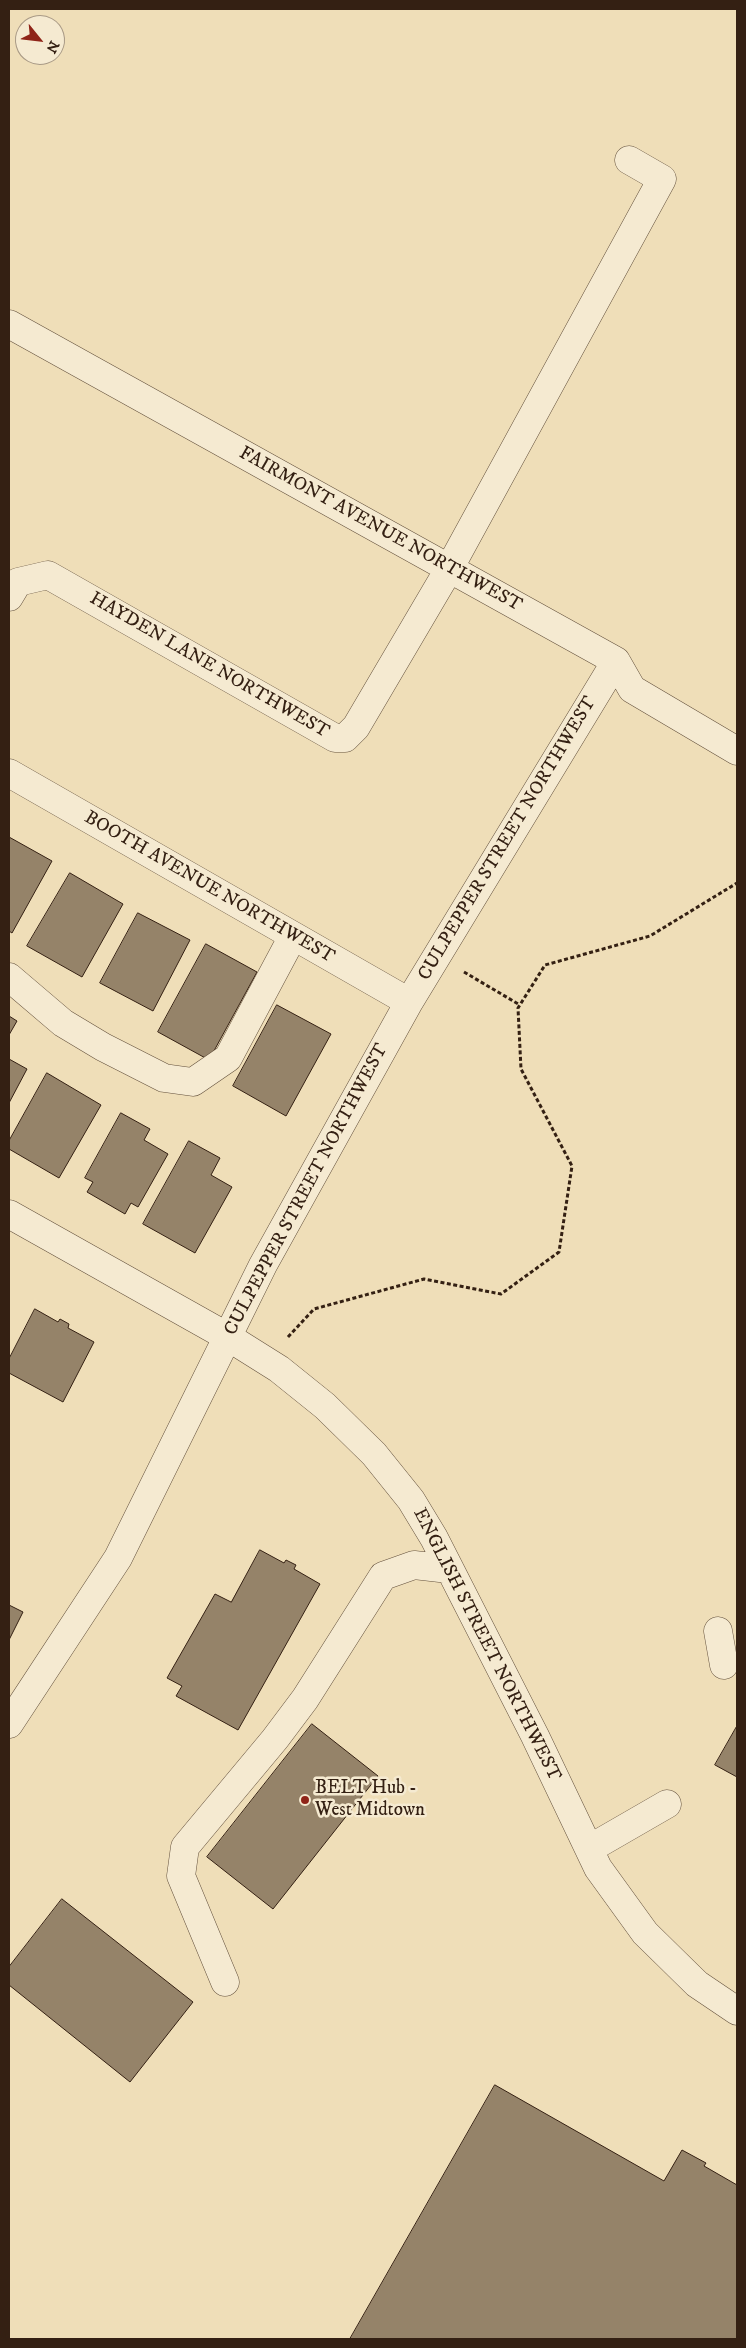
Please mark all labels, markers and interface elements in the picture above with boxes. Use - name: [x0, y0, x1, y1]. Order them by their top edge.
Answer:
- north arrow: [15, 15, 65, 65]
- text: N: [42, 37, 63, 56]
- street label: FAIRMONT AVENUE NORTHWEST: [235, 442, 525, 618]
- street label: HAYDEN LANE NORTHWEST: [85, 588, 333, 744]
- street label: CULPEPPER STREET NORTHWEST: [414, 693, 602, 985]
- street label: BOOTH AVENUE NORTHWEST: [80, 807, 338, 969]
- street label: CULPEPPER STREET NORTHWEST: [220, 1040, 394, 1340]
- street label: ENGLISH STREET NORTHWEST: [407, 1505, 565, 1785]
- place label: BELT Hub - West Midtown: [315, 1778, 425, 1822]
- marker: BELT Hub - West Midtown: [299, 1794, 311, 1806]

